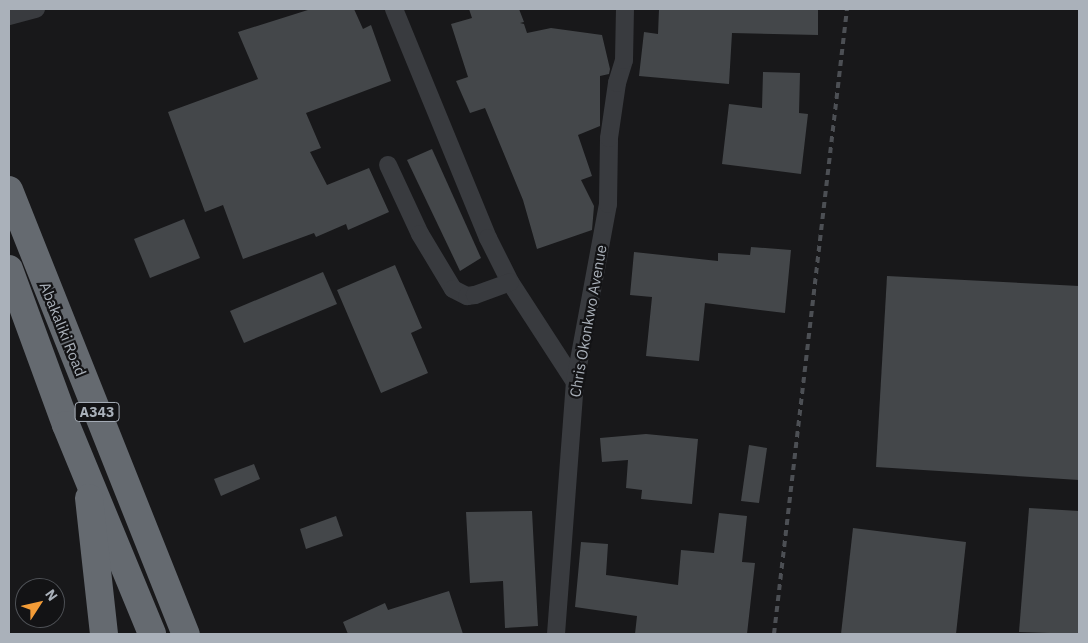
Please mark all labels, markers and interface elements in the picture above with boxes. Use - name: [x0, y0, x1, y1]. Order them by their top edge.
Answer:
- street label: Chris Okonkwo Avenue: [566, 243, 610, 399]
- street label: Abakaliki Road: [36, 279, 90, 379]
- road number: A343: [74, 401, 120, 424]
- north arrow: [15, 578, 65, 628]
- text: N: [41, 586, 62, 604]

